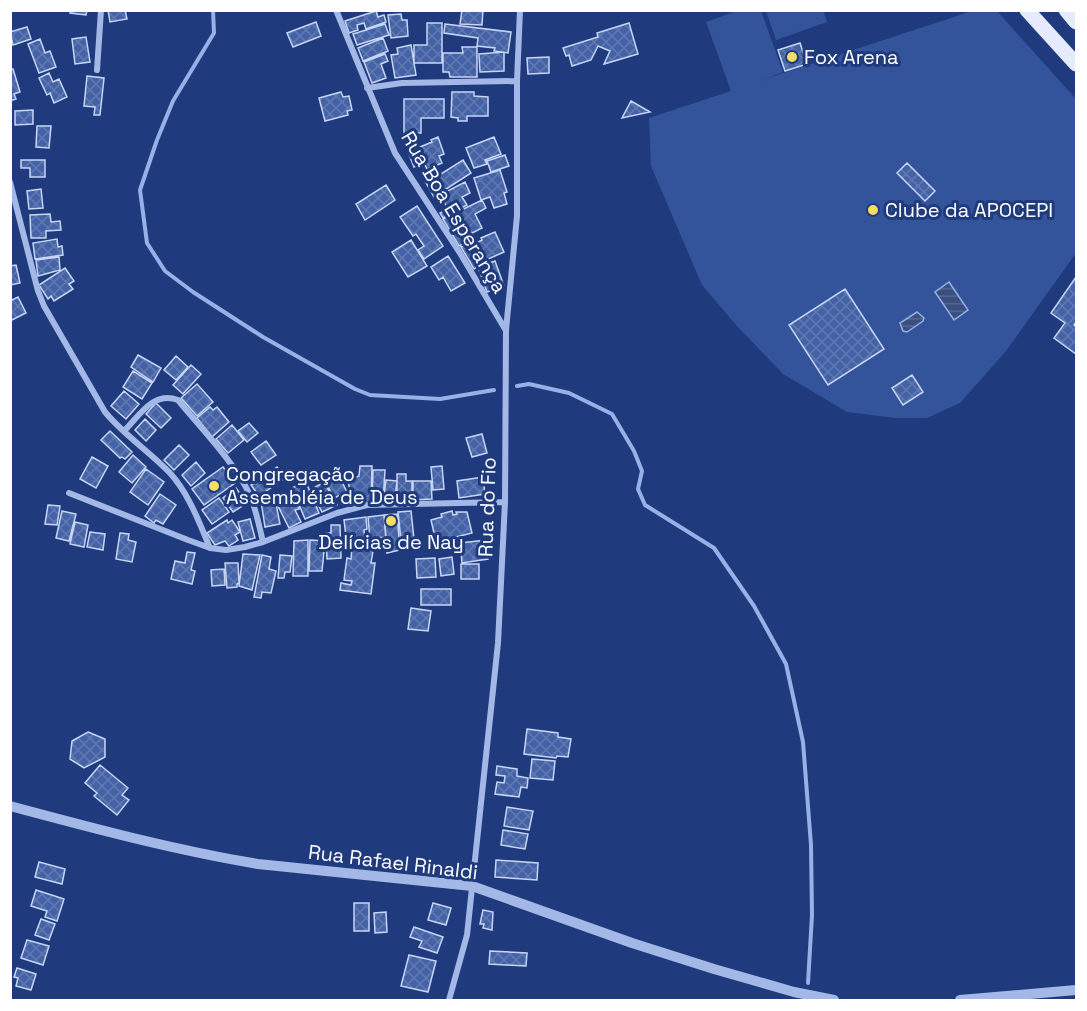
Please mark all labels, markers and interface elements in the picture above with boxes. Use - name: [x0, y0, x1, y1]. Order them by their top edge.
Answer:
- place label: Fox Arena: [804, 44, 899, 70]
- marker: Fox Arena: [785, 50, 799, 64]
- street label: Rua Boa Esperança: [395, 126, 513, 298]
- place label: Clube da APOCEPI: [885, 197, 1053, 223]
- marker: Clube da APOCEPI: [866, 203, 880, 217]
- street label: Rua do Fio: [472, 457, 502, 557]
- place label: Congregação Assembléia de Deus: [226, 461, 418, 510]
- marker: Congregação Assembléia de Deus: [207, 479, 221, 493]
- marker: Delícias de Nay: [384, 514, 398, 528]
- place label: Delícias de Nay: [318, 529, 464, 555]
- street label: Rua Rafael Rinaldi: [307, 839, 479, 885]

